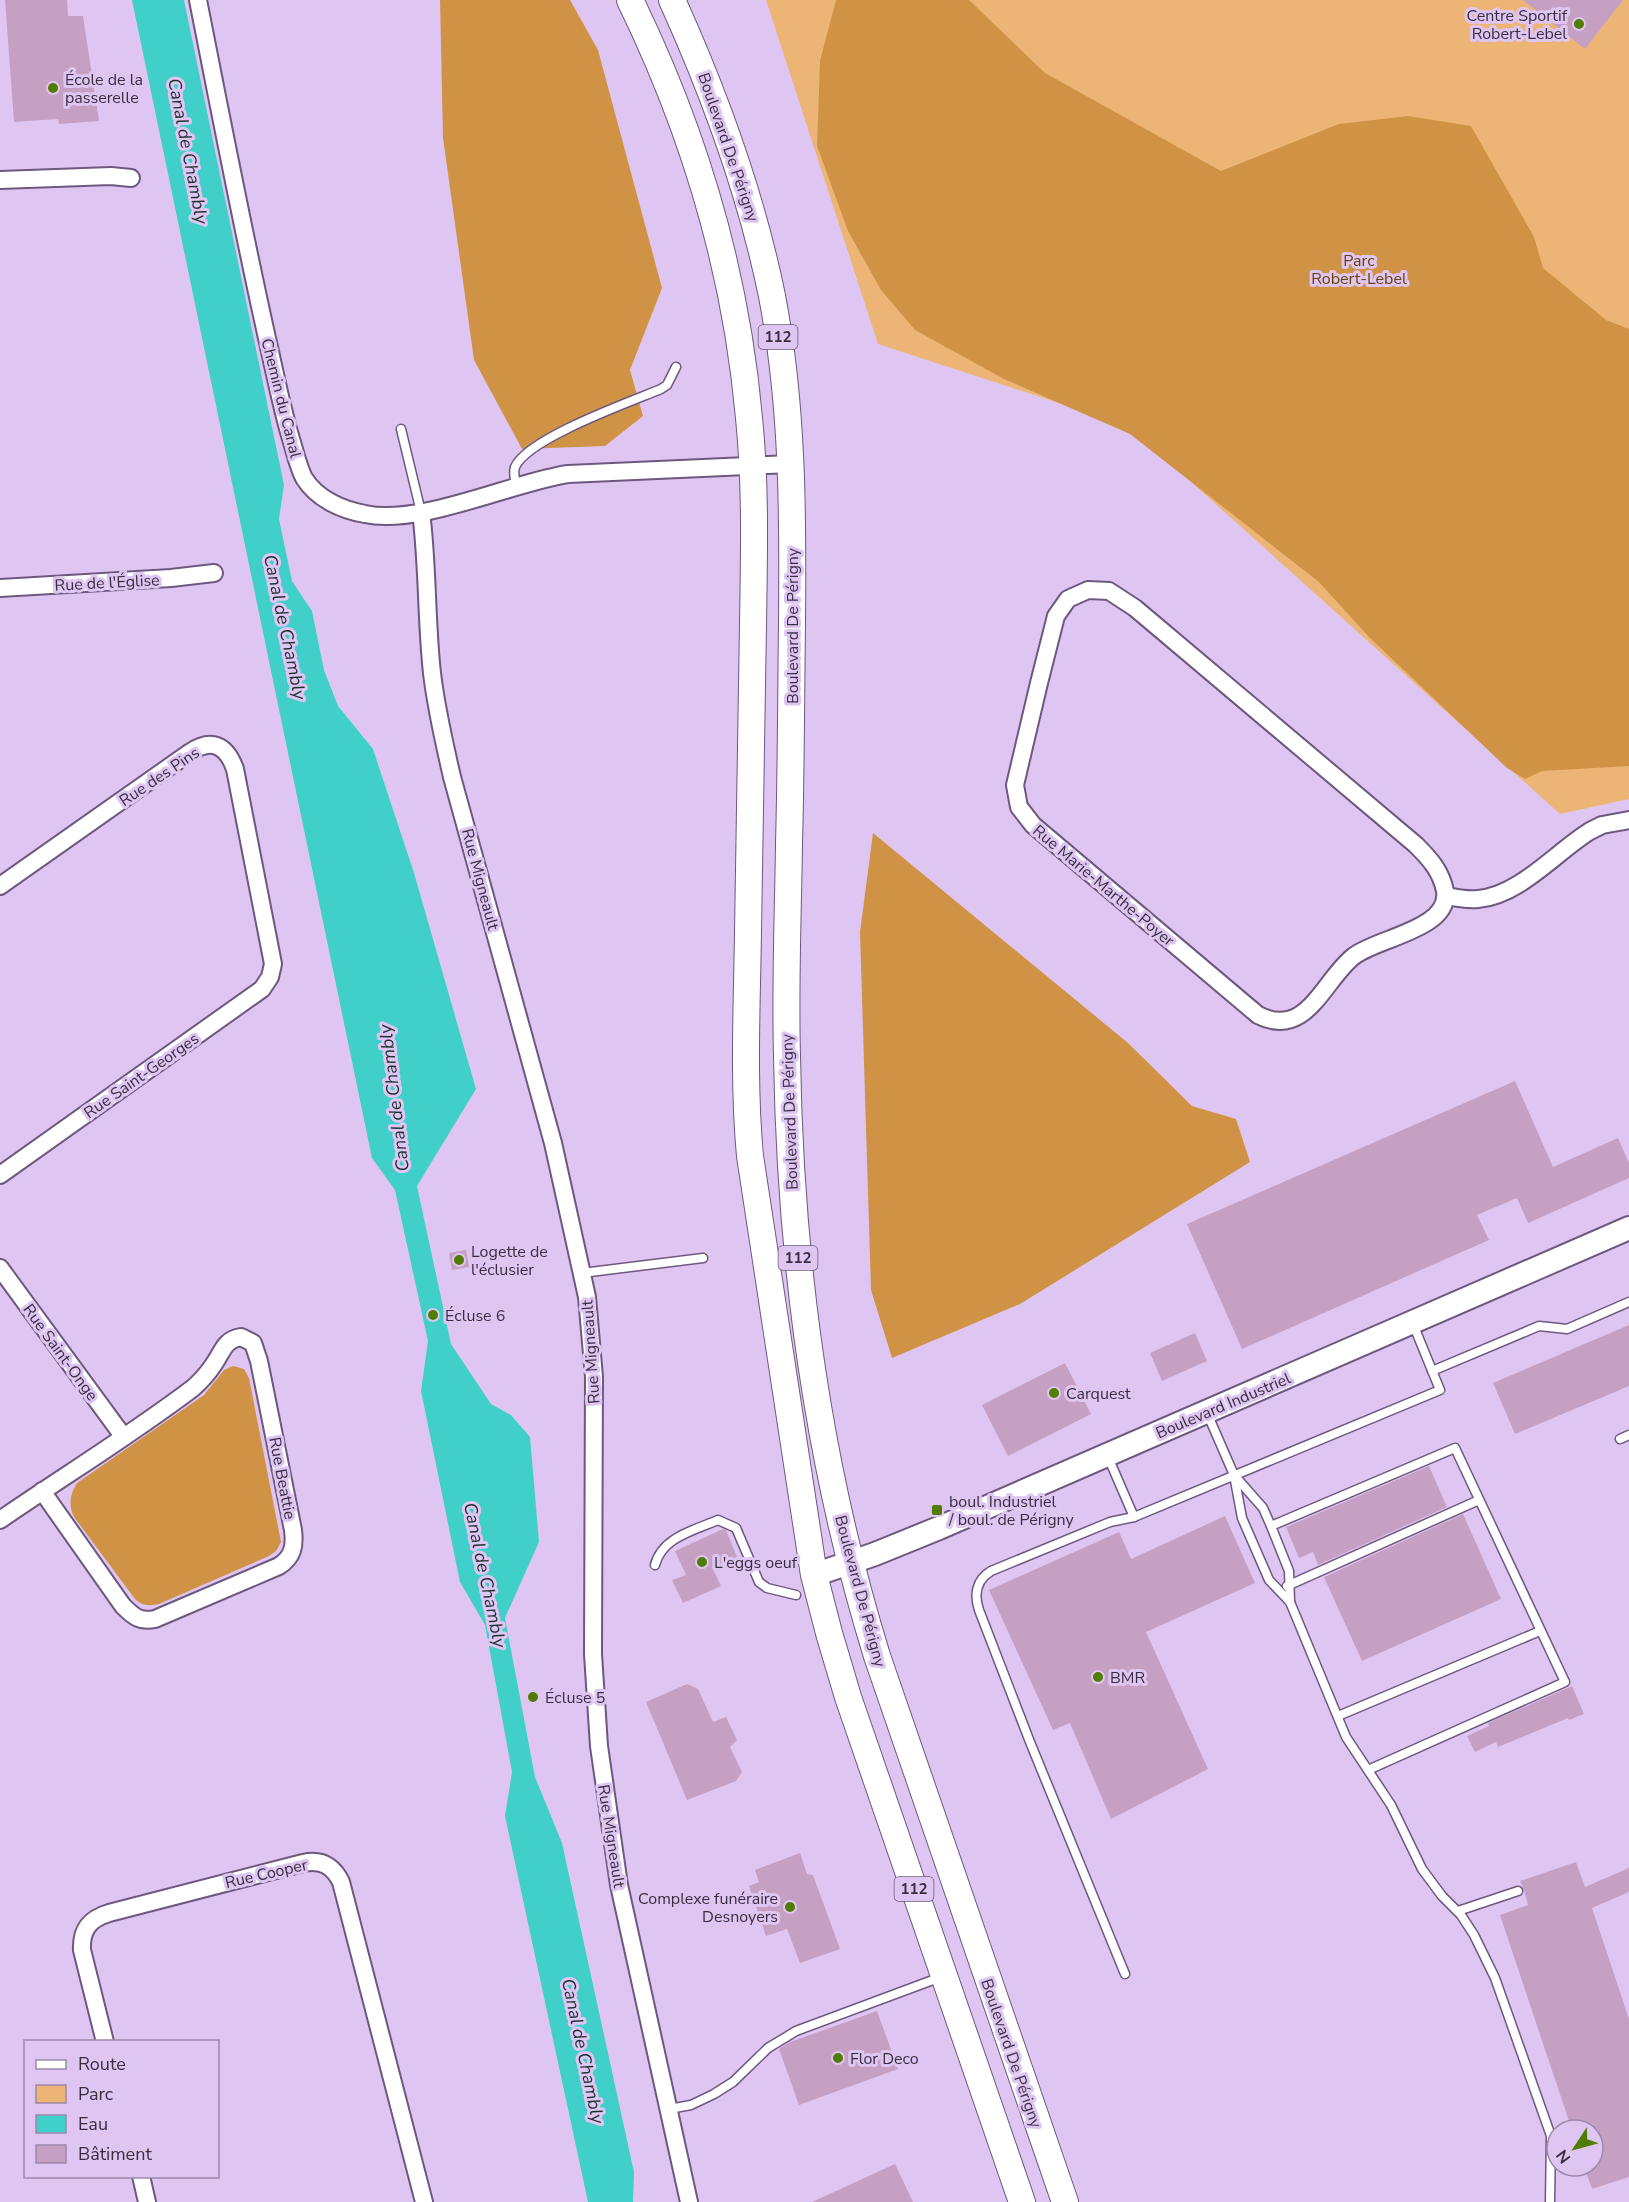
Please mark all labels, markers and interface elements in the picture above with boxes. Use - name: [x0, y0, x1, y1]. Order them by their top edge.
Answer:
- place label: Centre Sportif Robert-Lebel: [1466, 5, 1568, 45]
- marker: Centre Sportif Robert-Lebel: [1572, 17, 1586, 31]
- place label: École de la passerelle: [65, 69, 143, 109]
- street label: Boulevard De Périgny: [692, 70, 764, 225]
- water label: Canal de Chambly: [162, 76, 214, 227]
- marker: École de la passerelle: [46, 81, 60, 95]
- park label: Parc Robert-Lebel: [1311, 250, 1407, 290]
- road number: 112: [758, 325, 798, 349]
- street label: Chemin du Canal: [256, 336, 307, 461]
- street label: Boulevard De Périgny: [782, 547, 804, 704]
- water label: Canal de Chambly: [258, 552, 312, 703]
- street label: Rue de l'Église: [54, 569, 160, 597]
- street label: Rue des Pins: [115, 742, 204, 812]
- street label: Rue Marie-Marthe-Poyer: [1028, 820, 1179, 952]
- street label: Rue Migneault: [456, 826, 504, 933]
- water label: Canal de Chambly: [373, 1022, 415, 1173]
- street label: Rue Saint-Georges: [80, 1028, 204, 1124]
- street label: Boulevard De Périgny: [776, 1033, 804, 1190]
- place label: Logette de l'éclusier: [471, 1241, 548, 1281]
- road number: 112: [778, 1246, 818, 1270]
- marker: Logette de l'éclusier: [452, 1253, 466, 1267]
- street label: Rue Migneault: [576, 1299, 606, 1405]
- street label: Rue Saint-Onge: [18, 1300, 103, 1406]
- place label: Écluse 6: [445, 1305, 505, 1327]
- marker: Écluse 6: [426, 1308, 440, 1322]
- street label: Boulevard Industriel: [1152, 1367, 1295, 1444]
- place label: Carquest: [1066, 1383, 1131, 1405]
- marker: Carquest: [1047, 1386, 1061, 1400]
- street label: Rue Beattie: [263, 1435, 301, 1521]
- place label: boul. Industriel / boul. de Périgny: [948, 1491, 1075, 1531]
- water label: Canal de Chambly: [458, 1500, 512, 1651]
- marker: boul. Industriel / boul. de Périgny: [930, 1503, 944, 1517]
- street label: Boulevard De Périgny: [829, 1513, 891, 1670]
- place label: L'eggs oeuf: [714, 1552, 798, 1574]
- marker: L'eggs oeuf: [695, 1555, 709, 1569]
- place label: BMR: [1110, 1667, 1145, 1689]
- marker: BMR: [1091, 1670, 1105, 1684]
- place label: Écluse 5: [545, 1687, 605, 1709]
- marker: Écluse 5: [526, 1690, 540, 1704]
- street label: Rue Migneault: [592, 1783, 630, 1890]
- street label: Rue Cooper: [223, 1854, 310, 1894]
- road number: 112: [894, 1877, 934, 1901]
- place label: Complexe funéraire Desnoyers: [638, 1888, 778, 1928]
- marker: Complexe funéraire Desnoyers: [783, 1900, 797, 1914]
- water label: Canal de Chambly: [556, 1976, 610, 2127]
- street label: Boulevard De Périgny: [975, 1976, 1047, 2131]
- legend: [24, 2040, 219, 2178]
- place label: Flor Deco: [850, 2048, 919, 2070]
- marker: Flor Deco: [831, 2051, 845, 2065]
- text: Route: [78, 2052, 126, 2076]
- text: Parc: [78, 2082, 113, 2106]
- text: Eau: [78, 2112, 108, 2136]
- north arrow: [1545, 2118, 1605, 2178]
- text: Bâtiment: [78, 2142, 152, 2166]
- text: N: [1551, 2145, 1576, 2168]

